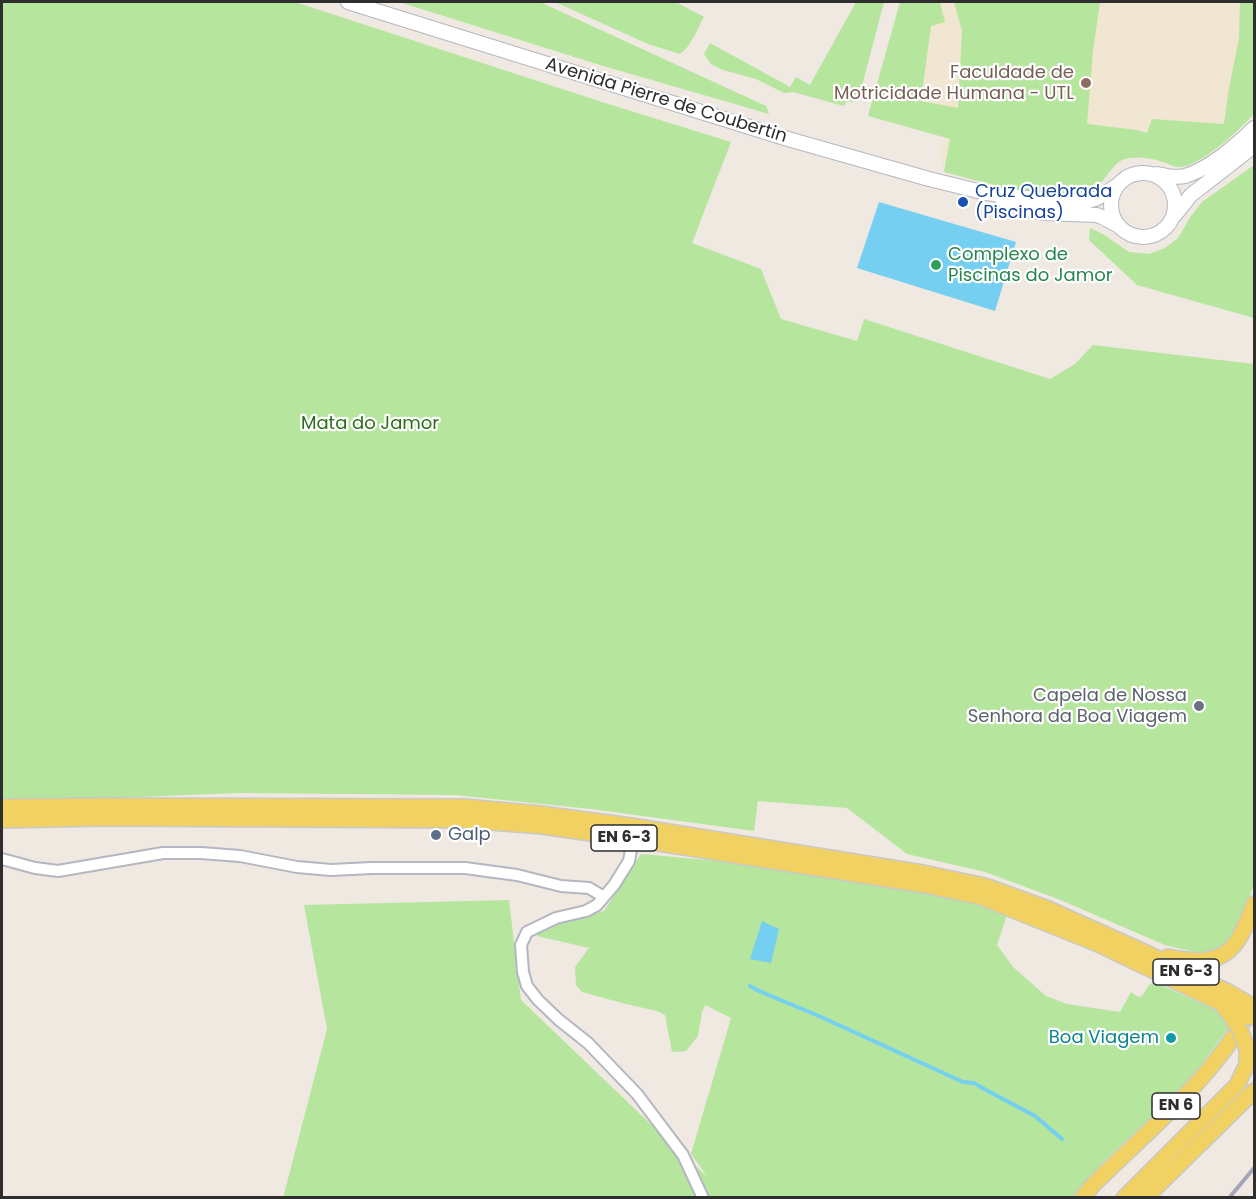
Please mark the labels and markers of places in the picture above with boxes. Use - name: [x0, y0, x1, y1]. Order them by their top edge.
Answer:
- place label: Faculdade de Motricidade Humana - UTL: [834, 62, 1074, 104]
- marker: Faculdade de Motricidade Humana - UTL: [1079, 76, 1093, 90]
- place label: Cruz Quebrada (Piscinas): [975, 181, 1112, 224]
- marker: Cruz Quebrada (Piscinas): [956, 195, 970, 209]
- place label: Complexo de Piscinas do Jamor: [948, 244, 1112, 286]
- marker: Complexo de Piscinas do Jamor: [929, 258, 943, 272]
- place label: Capela de Nossa Senhora da Boa Viagem: [968, 685, 1187, 728]
- marker: Capela de Nossa Senhora da Boa Viagem: [1192, 699, 1206, 713]
- place label: Galp: [448, 824, 491, 846]
- marker: Galp: [429, 828, 443, 842]
- place label: Boa Viagem: [1049, 1027, 1159, 1049]
- marker: Boa Viagem: [1164, 1031, 1178, 1045]

